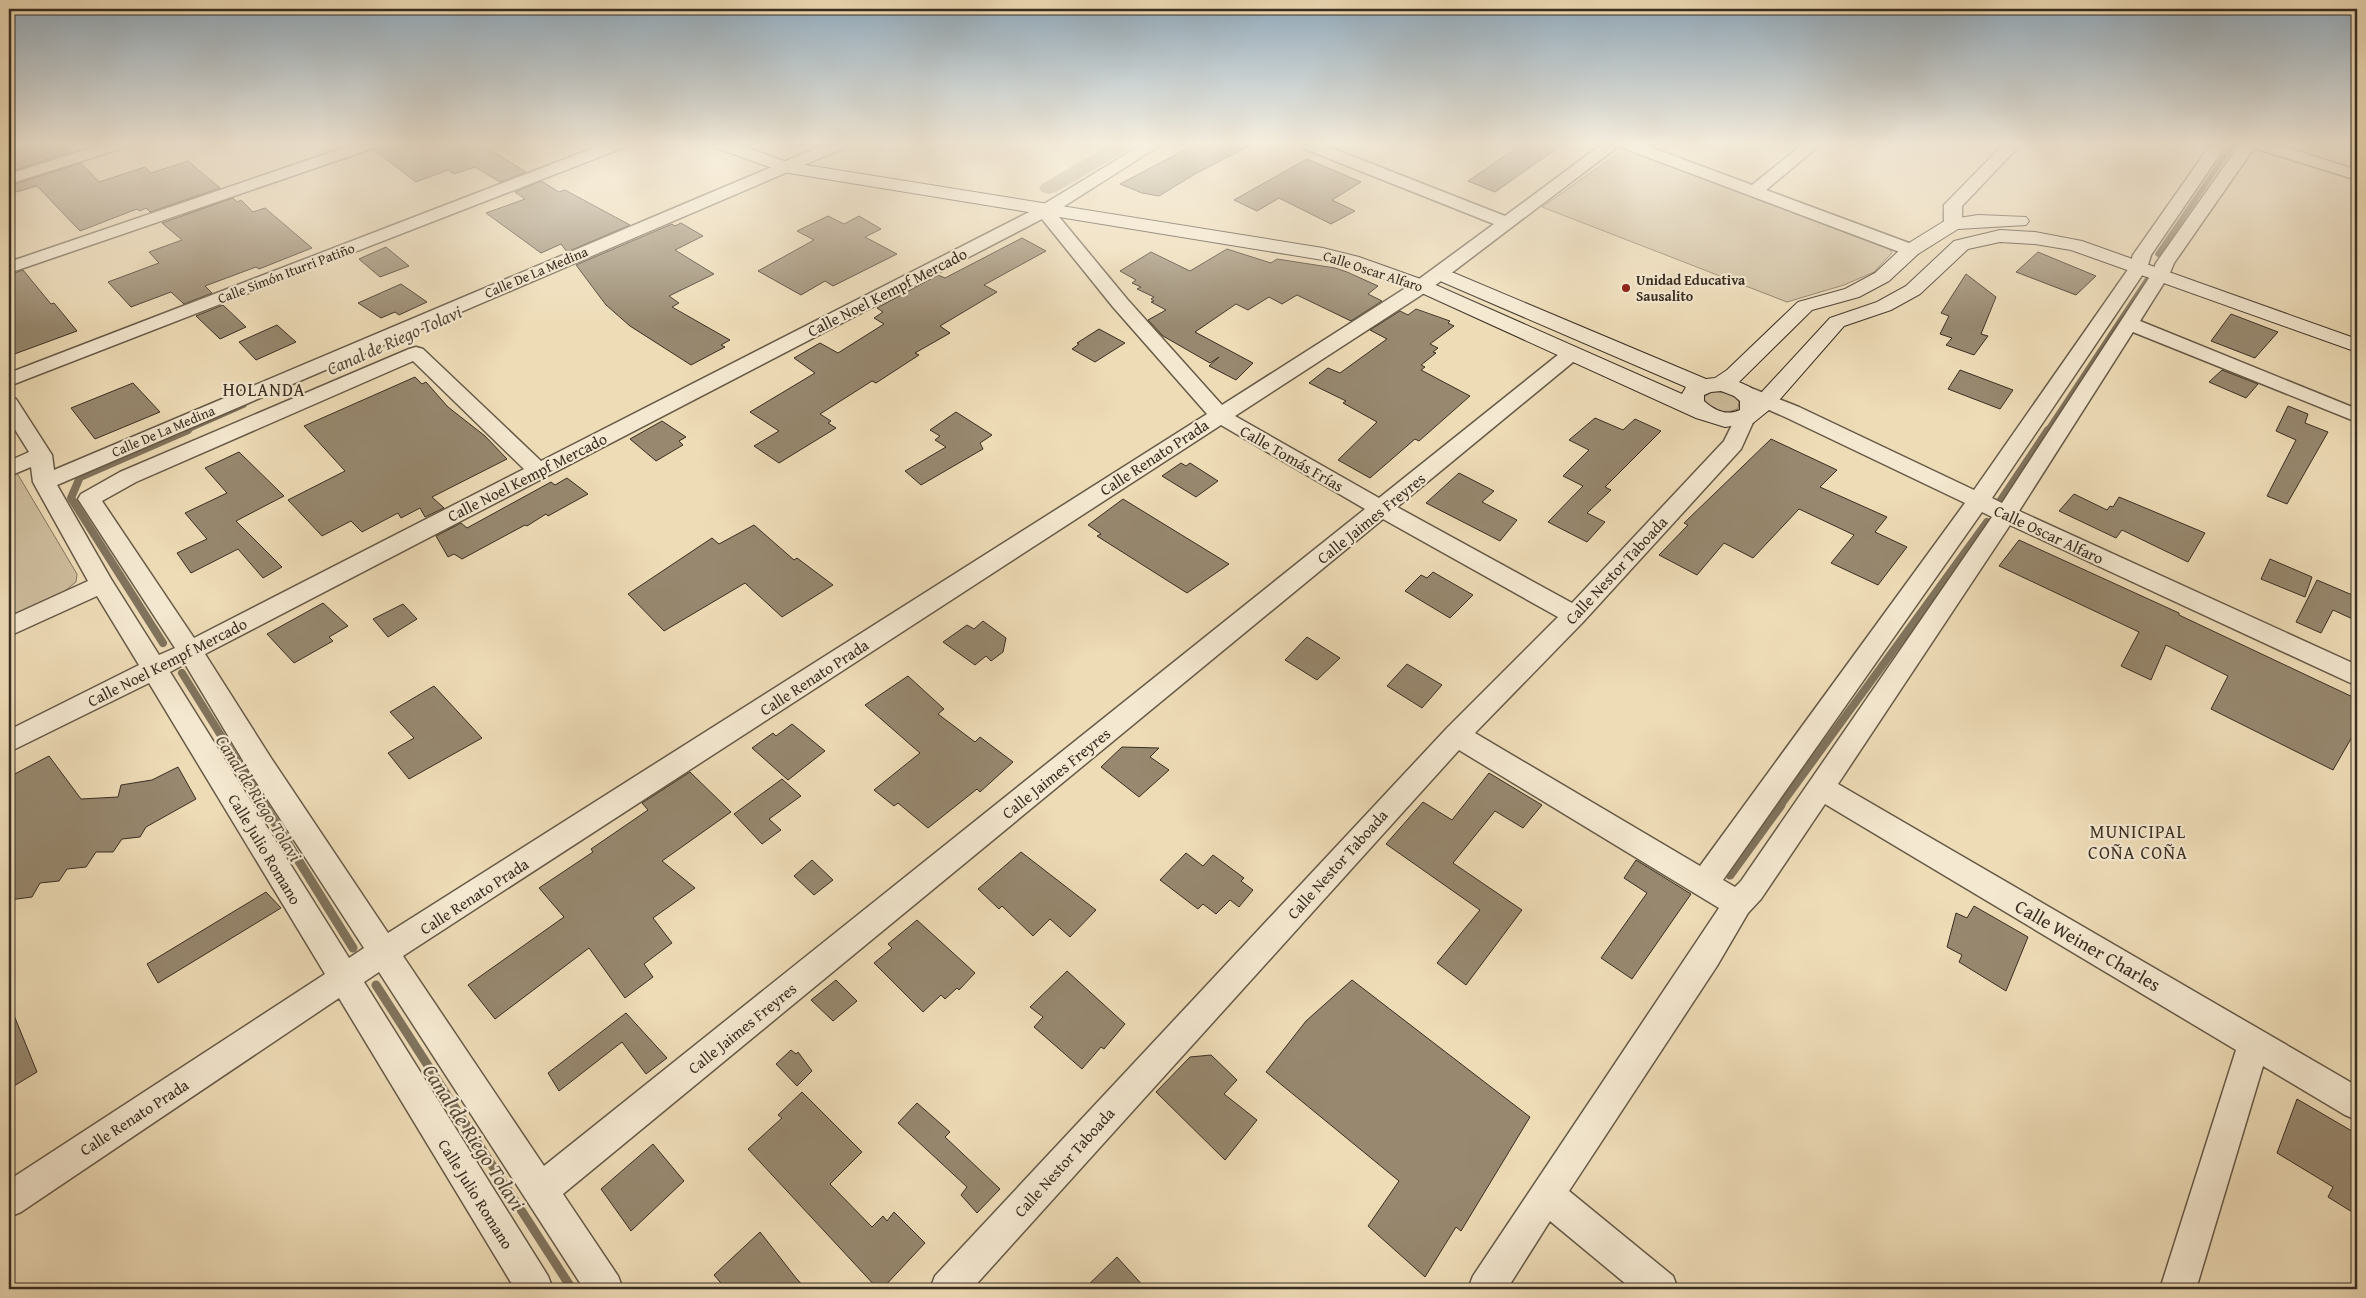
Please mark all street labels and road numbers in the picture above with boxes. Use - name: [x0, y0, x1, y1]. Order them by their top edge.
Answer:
- street label: Calle Simón Iturri Patiño: [215, 238, 357, 308]
- street label: Calle De La Medina: [481, 241, 591, 303]
- street label: Calle Noel Kempf Mercado: [803, 241, 971, 343]
- street label: Calle Oscar Alfaro: [1321, 245, 1425, 297]
- street label: Calle De La Medina: [108, 400, 218, 462]
- street label: Calle Renato Prada: [1095, 413, 1214, 501]
- street label: Calle Tomás Frías: [1236, 419, 1348, 497]
- street label: Calle Noel Kempf Mercado: [443, 426, 611, 528]
- street label: Calle Jaimes Freyres: [1312, 467, 1430, 569]
- street label: Calle Oscar Alfaro: [1990, 498, 2108, 570]
- street label: Calle Nestor Taboada: [1559, 510, 1673, 630]
- street label: Calle Noel Kempf Mercado: [83, 611, 251, 713]
- street label: Calle Renato Prada: [755, 633, 874, 721]
- street label: Calle Jaimes Freyres: [997, 722, 1115, 824]
- street label: Calle Julio Romano: [222, 789, 308, 909]
- street label: Calle Nestor Taboada: [1281, 803, 1393, 924]
- street label: Calle Renato Prada: [415, 852, 534, 940]
- street label: Calle Weiner Charles: [2010, 892, 2166, 998]
- street label: Calle Jaimes Freyres: [683, 977, 801, 1079]
- street label: Calle Renato Prada: [75, 1073, 194, 1161]
- street label: Calle Nestor Taboada: [1008, 1101, 1120, 1222]
- street label: Calle Julio Romano: [432, 1134, 520, 1254]

